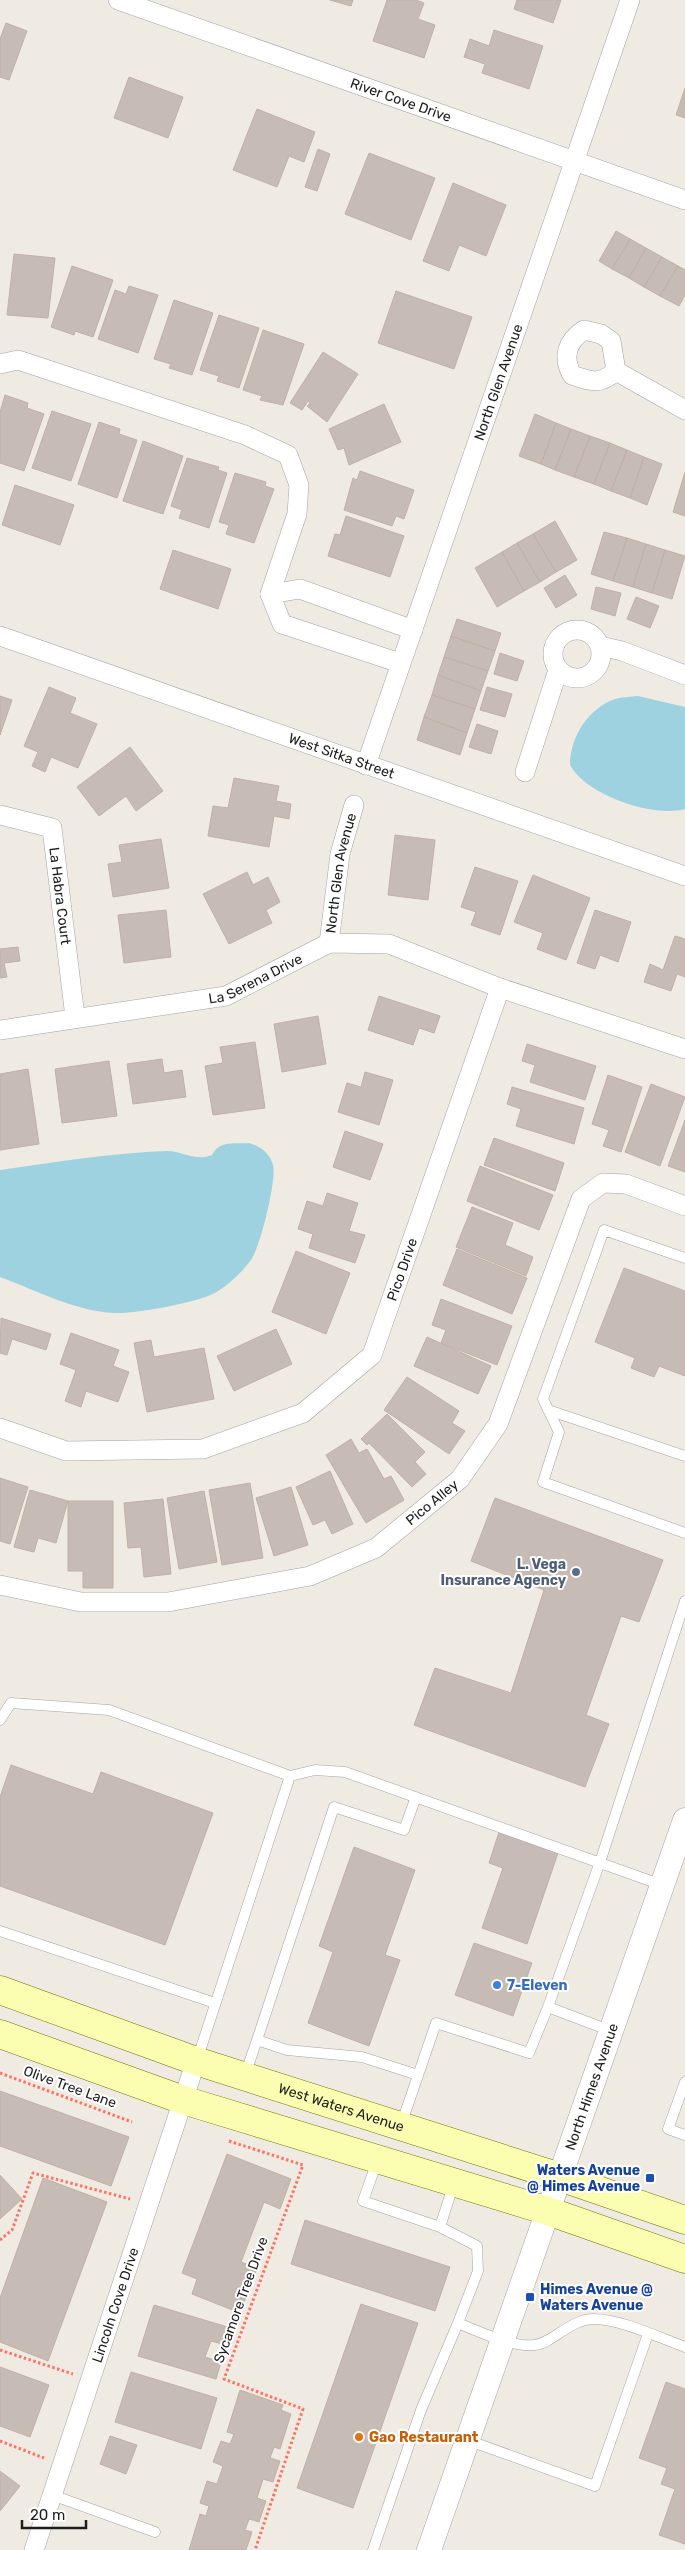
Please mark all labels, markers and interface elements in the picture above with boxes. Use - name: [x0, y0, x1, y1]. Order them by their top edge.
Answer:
- street label: River Cove Drive: [348, 74, 454, 125]
- street label: North Glen Avenue: [470, 322, 526, 443]
- street label: West Sitka Street: [286, 729, 397, 782]
- street label: North Glen Avenue: [322, 811, 360, 934]
- street label: La Habra Court: [46, 846, 75, 946]
- street label: La Serena Drive: [207, 950, 305, 1007]
- street label: Pico Drive: [383, 1236, 421, 1303]
- street label: Pico Alley: [402, 1476, 462, 1529]
- place label: L. Vega Insurance Agency: [441, 1556, 567, 1589]
- marker: L. Vega Insurance Agency: [570, 1566, 582, 1578]
- place label: 7-Eleven: [507, 1977, 568, 1994]
- marker: 7-Eleven: [491, 1979, 503, 1991]
- street label: North Himes Avenue: [561, 2021, 622, 2152]
- street label: Olive Tree Lane: [21, 2062, 119, 2112]
- street label: West Waters Avenue: [276, 2079, 407, 2135]
- place label: Waters Avenue @ Himes Avenue: [527, 2162, 640, 2195]
- marker: Waters Avenue @ Himes Avenue: [644, 2172, 656, 2184]
- street label: Sycamore Tree Drive: [210, 2234, 272, 2365]
- street label: Lincoln Cove Drive: [88, 2245, 142, 2365]
- place label: Himes Avenue @ Waters Avenue: [540, 2281, 653, 2314]
- marker: Himes Avenue @ Waters Avenue: [524, 2291, 536, 2303]
- place label: Gao Restaurant: [369, 2429, 479, 2446]
- marker: Gao Restaurant: [353, 2431, 365, 2443]
- scale bar: [22, 2498, 86, 2530]
- text: 20 m: [30, 2506, 65, 2524]

